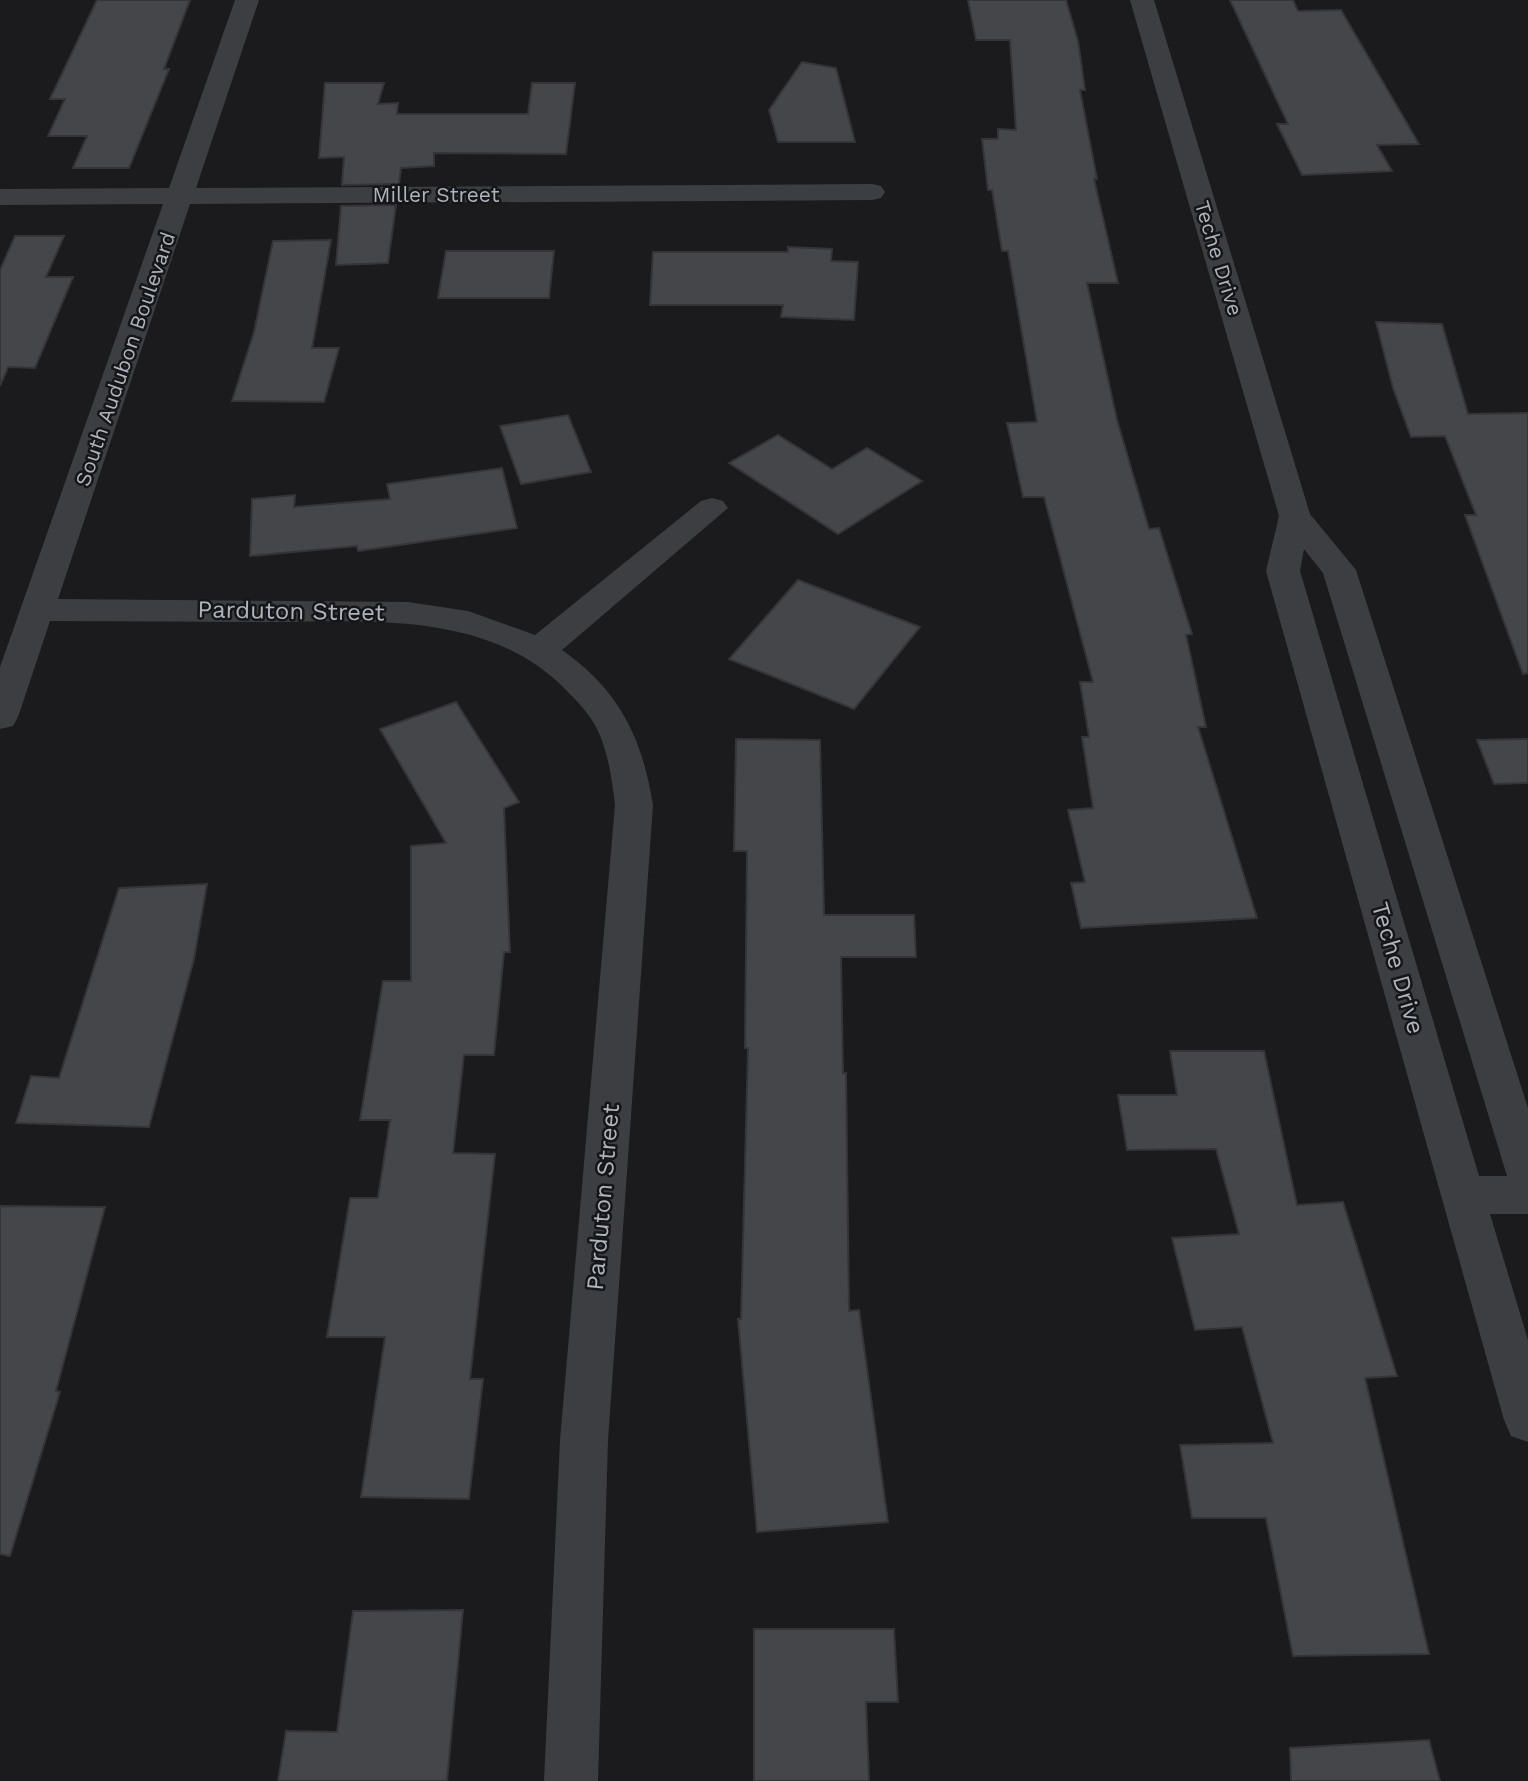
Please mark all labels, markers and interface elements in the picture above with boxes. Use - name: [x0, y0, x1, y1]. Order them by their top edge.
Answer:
- street label: Miller Street: [373, 182, 500, 207]
- street label: Teche Drive: [1190, 198, 1248, 318]
- street label: South Audubon Boulevard: [70, 229, 180, 489]
- street label: Parduton Street: [197, 595, 385, 627]
- street label: Teche Drive: [1366, 899, 1430, 1037]
- street label: Parduton Street: [581, 1103, 625, 1291]

